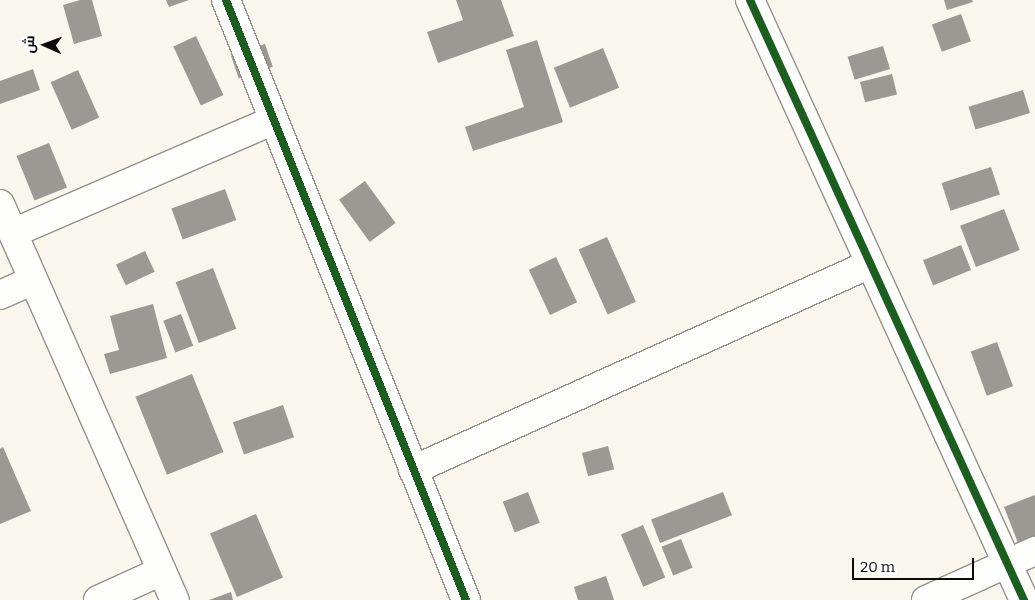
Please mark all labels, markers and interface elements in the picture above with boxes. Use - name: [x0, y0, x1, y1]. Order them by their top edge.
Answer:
- north arrow: [20, 20, 70, 70]
- text: ش: [21, 35, 38, 54]
- scale bar: [855, 548, 978, 580]
- text: 20 m: [860, 558, 895, 576]

